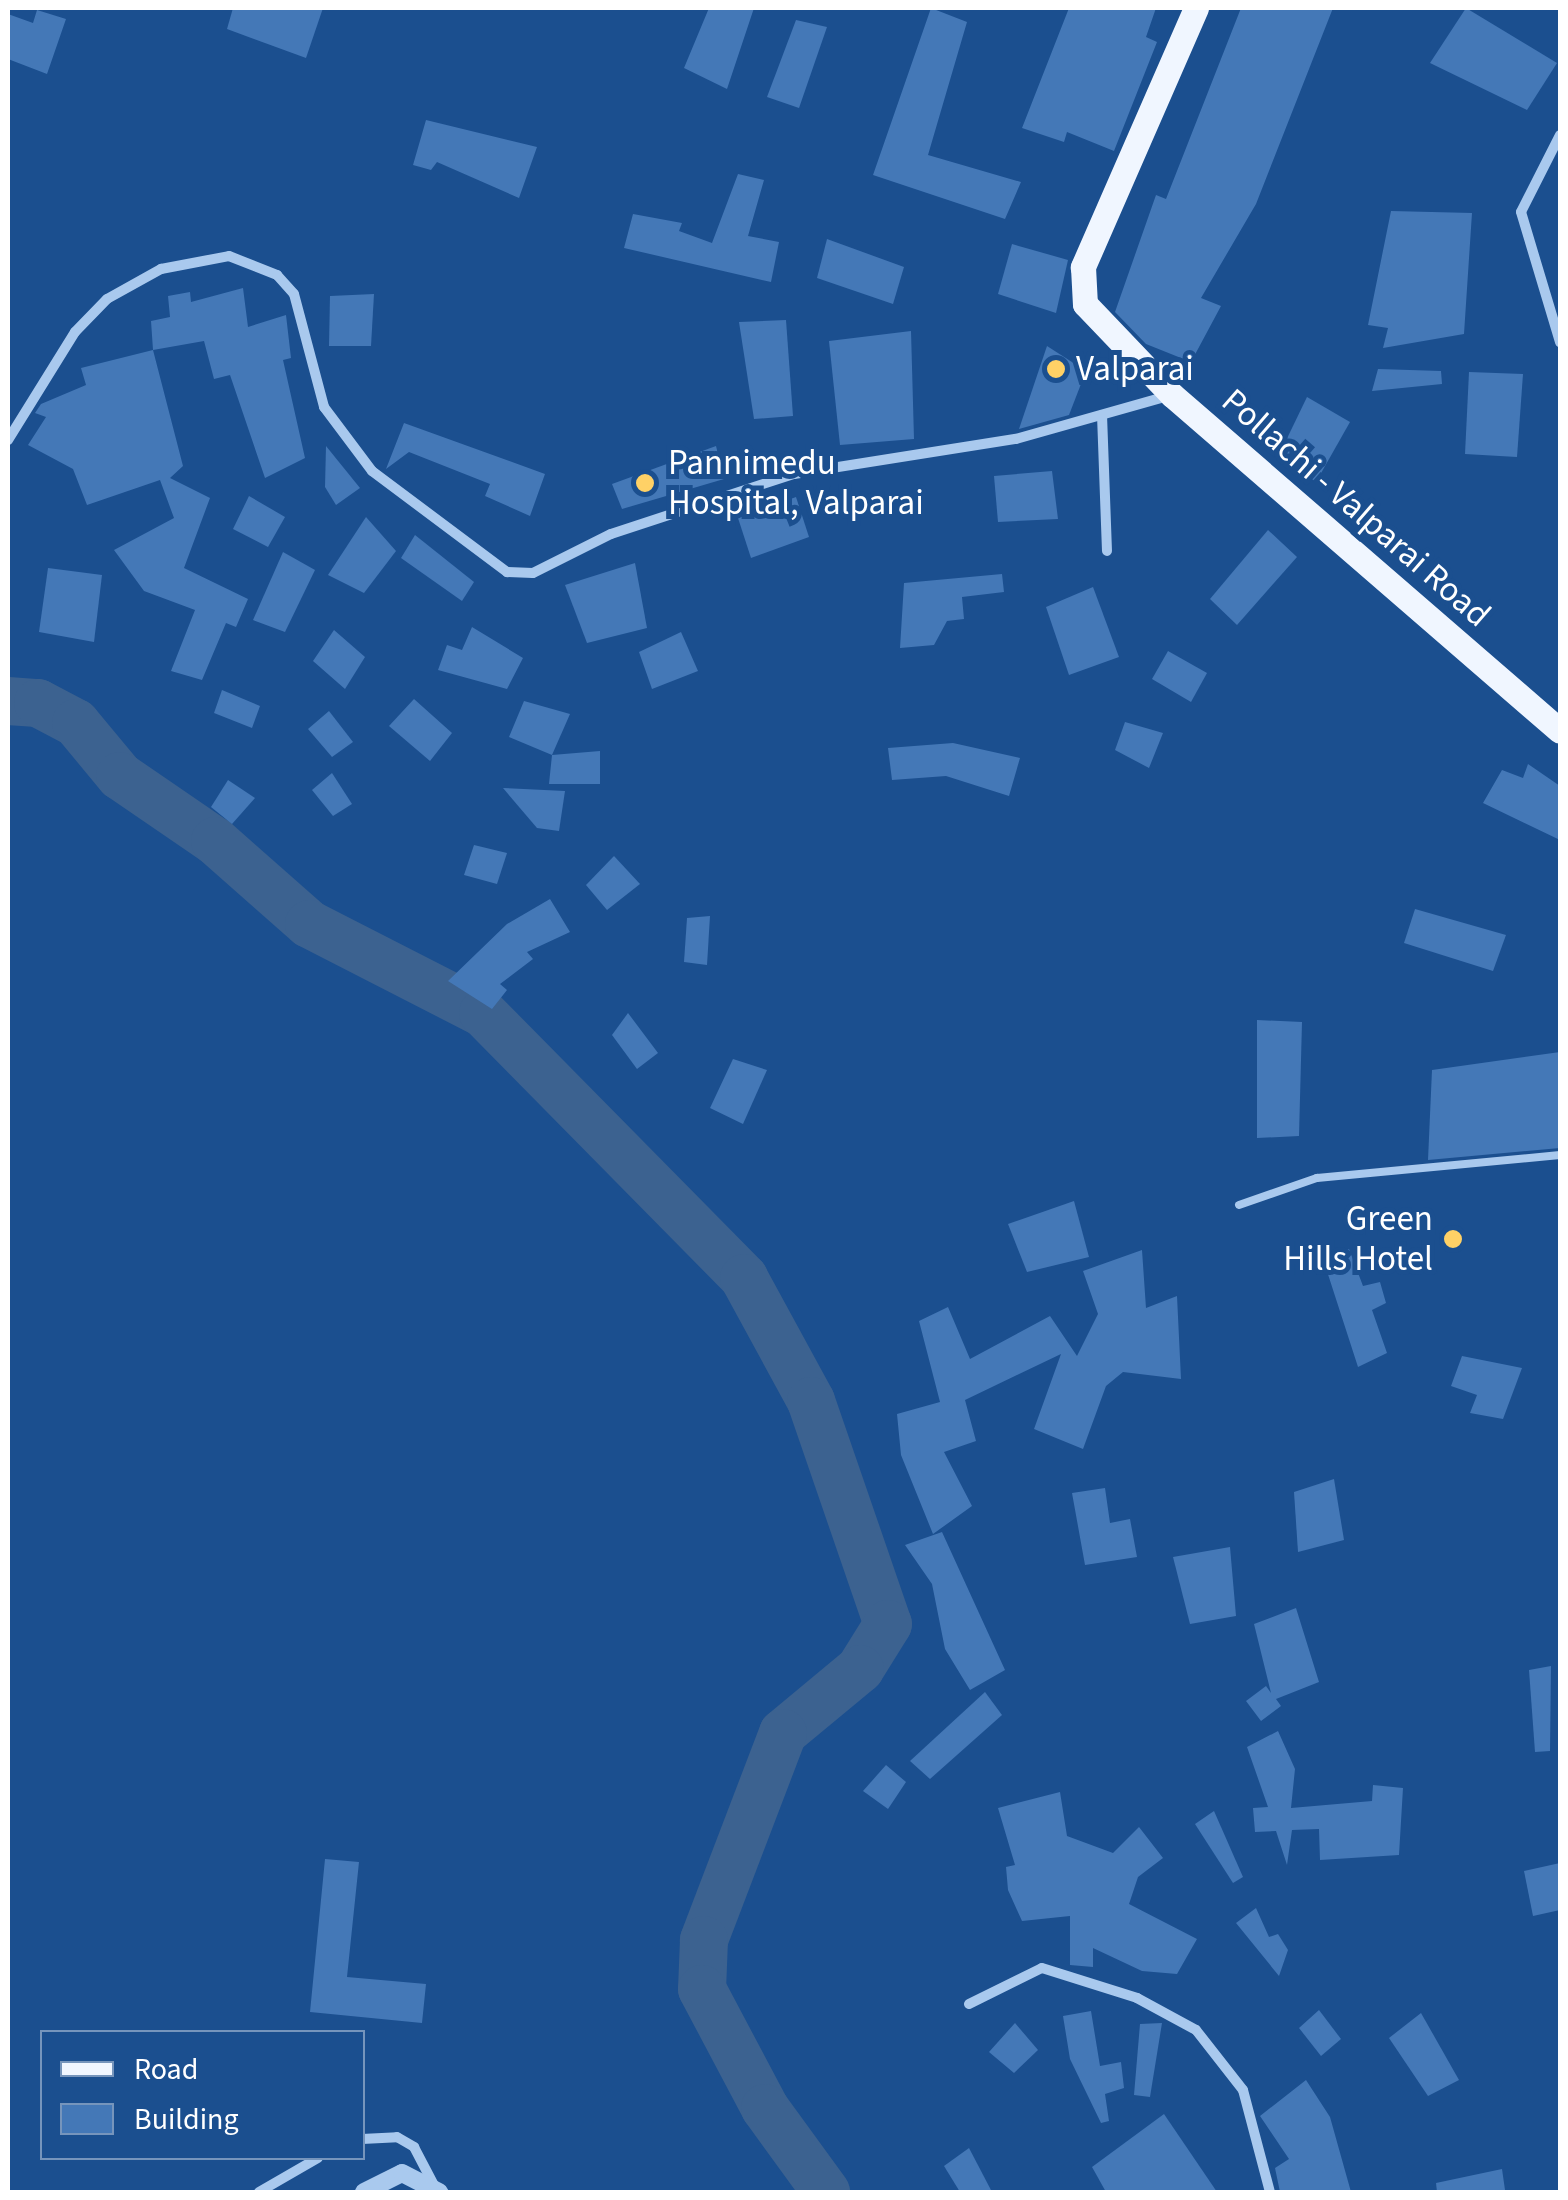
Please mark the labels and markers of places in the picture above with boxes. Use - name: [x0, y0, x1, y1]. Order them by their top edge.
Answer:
- place label: Valparai: [1076, 348, 1194, 390]
- marker: Valparai: [1045, 358, 1067, 380]
- place label: Pannimedu Hospital, Valparai: [668, 442, 924, 524]
- marker: Pannimedu Hospital, Valparai: [632, 470, 658, 496]
- place label: Green Hills Hotel: [1283, 1198, 1433, 1280]
- marker: Green Hills Hotel: [1442, 1228, 1464, 1250]

